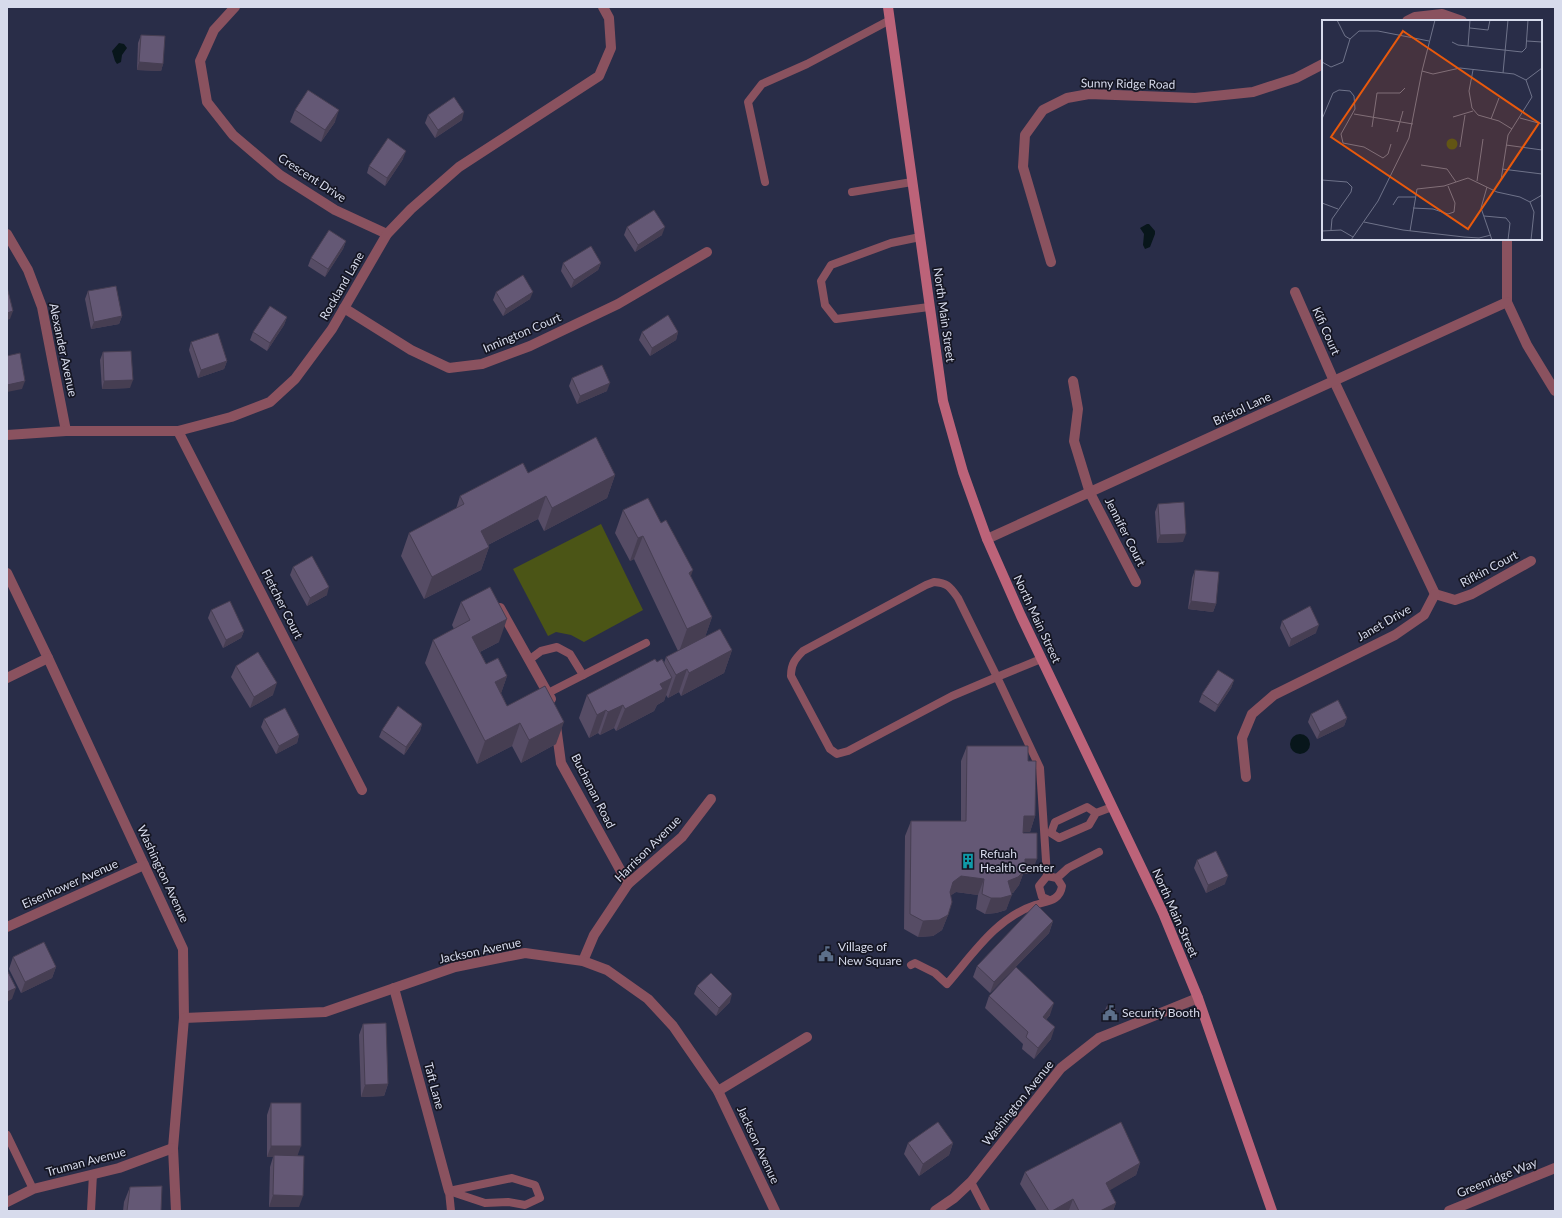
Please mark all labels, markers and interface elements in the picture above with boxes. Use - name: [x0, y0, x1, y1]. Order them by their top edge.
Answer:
- inset map: [1322, 20, 1542, 240]
- street label: Sunny Ridge Road: [1081, 75, 1175, 92]
- street label: Crescent Drive: [275, 150, 349, 205]
- street label: Rockland Lane: [316, 249, 367, 322]
- street label: North Main Street: [930, 267, 959, 364]
- street label: Alexander Avenue: [46, 302, 81, 398]
- street label: Kifi Court: [1309, 305, 1344, 358]
- street label: Innington Court: [480, 309, 564, 356]
- street label: Bristol Lane: [1210, 389, 1273, 428]
- street label: Jennifer Court: [1102, 495, 1149, 569]
- street label: Rifkin Court: [1457, 547, 1521, 590]
- street label: Fletcher Court: [258, 566, 307, 642]
- street label: North Main Street: [1010, 572, 1065, 666]
- street label: Janet Drive: [1354, 601, 1413, 644]
- street label: Buchanan Road: [568, 751, 619, 831]
- street label: Harrison Avenue: [611, 812, 684, 885]
- street label: Washington Avenue: [134, 823, 193, 925]
- place label: Refuah Health Center: [980, 846, 1055, 875]
- building icon: Refuah Health Center: [959, 852, 977, 870]
- street label: Eisenhower Avenue: [19, 856, 120, 911]
- street label: North Main Street: [1149, 866, 1202, 960]
- street label: Jackson Avenue: [437, 934, 522, 967]
- place label: Village of New Square: [838, 939, 902, 968]
- public building icon: Village of New Square: [817, 945, 835, 963]
- public building icon: Security Booth: [1101, 1004, 1119, 1022]
- place label: Security Booth: [1122, 1005, 1200, 1020]
- street label: Washington Avenue: [979, 1057, 1057, 1148]
- street label: Taft Lane: [421, 1061, 448, 1111]
- street label: Jackson Avenue: [734, 1104, 783, 1186]
- street label: Truman Avenue: [44, 1144, 127, 1179]
- street label: Greenridge Way: [1454, 1154, 1540, 1200]

